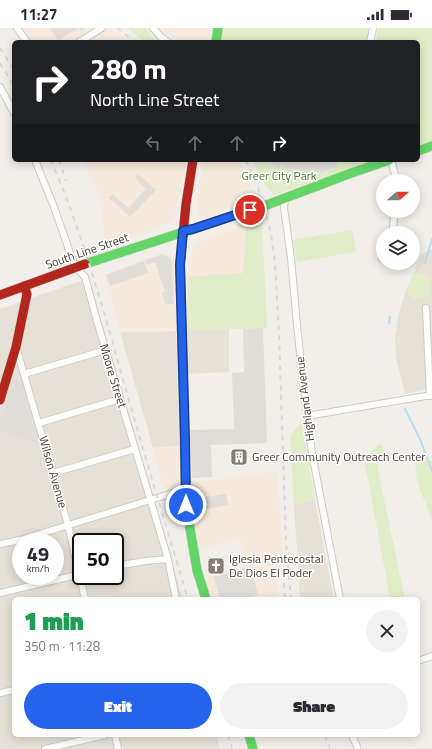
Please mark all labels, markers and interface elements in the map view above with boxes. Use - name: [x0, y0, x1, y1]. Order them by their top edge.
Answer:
- text: 11:27: [20, 3, 57, 26]
- text: 280 m: [90, 47, 167, 90]
- icon: right: [24, 56, 76, 108]
- text: North Line Street: [90, 86, 219, 113]
- icon: left: [142, 132, 164, 154]
- icon: ahead: [184, 132, 206, 154]
- icon: ahead: [226, 132, 248, 154]
- icon: right: [268, 132, 290, 154]
- park label: Greer City Park: [241, 166, 317, 185]
- north arrow: [376, 174, 420, 218]
- map controls: [376, 174, 420, 270]
- pin: [233, 193, 267, 227]
- icon: arrive: [239, 199, 261, 221]
- button: layers: [376, 226, 420, 270]
- street label: South Line Street: [43, 227, 132, 274]
- street label: Moore Street: [95, 341, 132, 411]
- street label: Highland Avenue: [290, 356, 319, 442]
- street label: Wilson Avenue: [34, 433, 73, 510]
- building icon: Greer Community Outreach Center: [229, 447, 249, 467]
- place label: Greer Community Outreach Center: [252, 447, 425, 466]
- position arrow: [165, 484, 207, 526]
- speed limit sign: 50: [72, 533, 124, 585]
- text: 49: [27, 538, 49, 569]
- place label: Iglesia Pentecostal De Dios El Poder: [229, 549, 324, 582]
- church icon: Iglesia Pentecostal De Dios El Poder: [206, 556, 226, 576]
- text: km/h: [27, 561, 49, 576]
- text: 1 min: [24, 603, 84, 639]
- button: close: [366, 610, 408, 652]
- text: 350 m · 11:28: [24, 636, 100, 656]
- button: Exit: [24, 683, 212, 729]
- button: Share: [220, 683, 408, 729]

